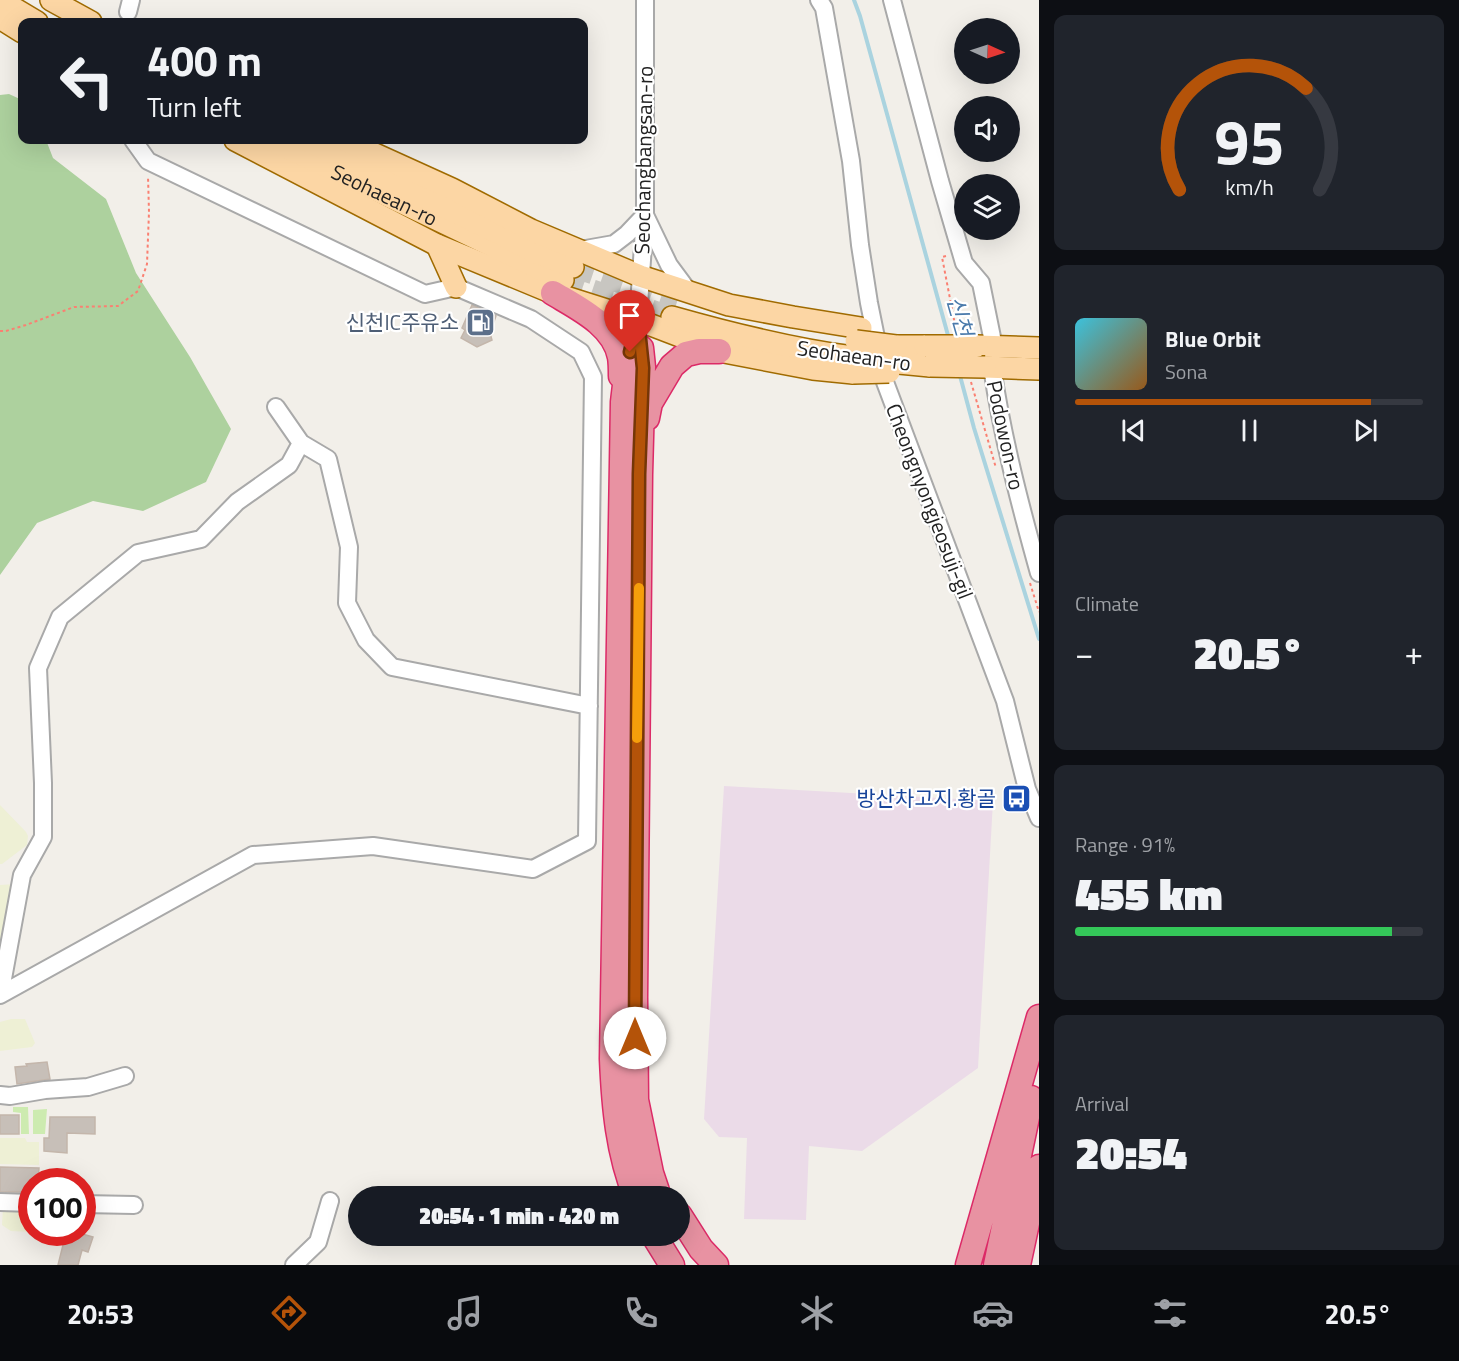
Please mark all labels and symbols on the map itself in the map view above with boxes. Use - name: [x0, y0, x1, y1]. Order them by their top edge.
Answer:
- north arrow: [954, 18, 1020, 84]
- street label: Seochangbangsan-ro: [625, 65, 661, 255]
- street label: Seohaean-ro: [326, 155, 443, 234]
- pin: [604, 290, 655, 352]
- water label: 신천: [938, 292, 983, 343]
- place label: 신천IC주유소: [346, 306, 459, 338]
- fuel station icon: 신천IC주유소: [464, 306, 496, 338]
- street label: Seohaean-ro: [795, 331, 913, 379]
- street label: Podowon-ro: [979, 377, 1033, 493]
- street label: Cheongnyongjeosuji-gil: [878, 399, 982, 603]
- place label: 방산차고지.황골: [856, 782, 996, 814]
- bus stop icon: 방산차고지.황골: [1001, 782, 1033, 814]
- position arrow: [603, 1006, 667, 1070]
- speed limit sign: 100: [18, 1168, 96, 1246]

